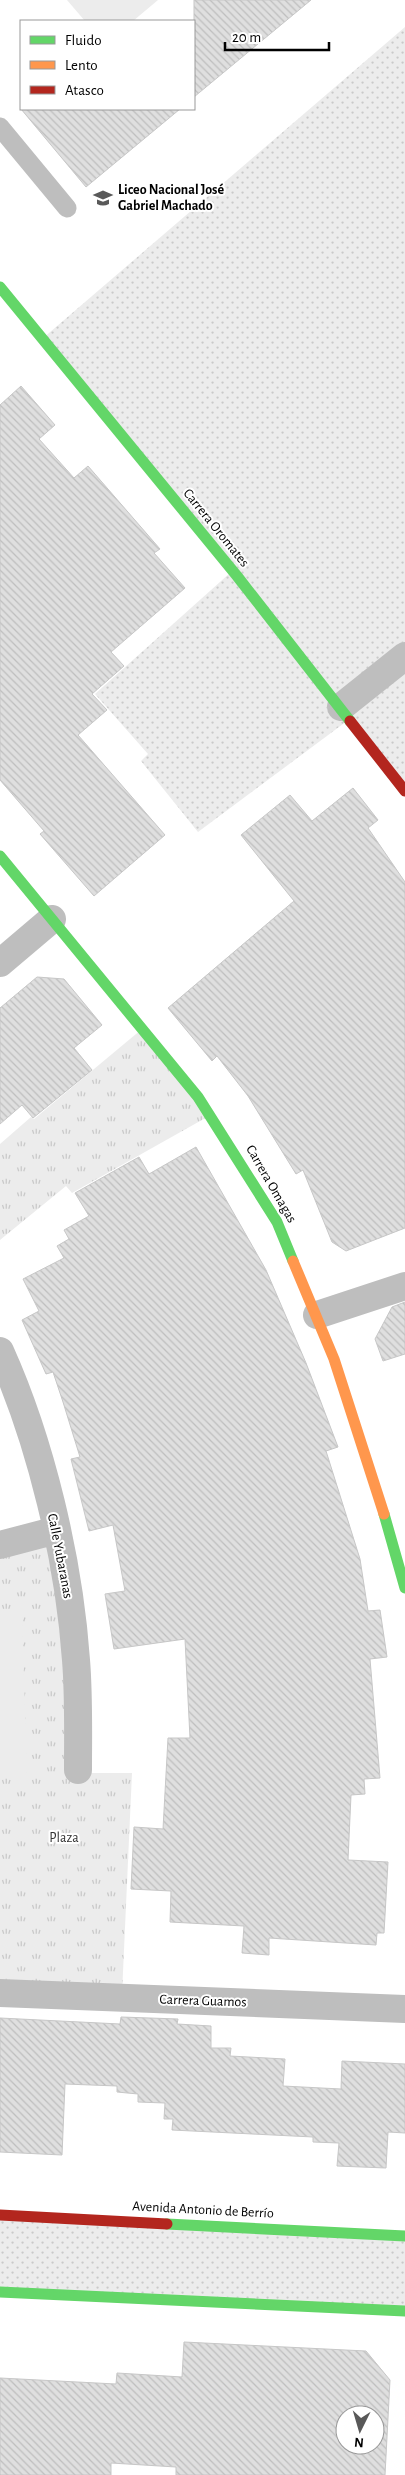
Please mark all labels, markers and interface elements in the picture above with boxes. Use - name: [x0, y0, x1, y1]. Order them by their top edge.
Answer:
- legend: [20, 20, 195, 110]
- scale bar: [225, 20, 329, 52]
- text: 20 m: [232, 30, 261, 45]
- text: Fluido: [65, 33, 102, 48]
- text: Lento: [65, 58, 98, 73]
- text: Atasco: [65, 83, 104, 98]
- place label: Liceo Nacional José Gabriel Machado: [118, 183, 224, 213]
- school or university icon: Liceo Nacional José Gabriel Machado: [92, 187, 114, 209]
- street label: Carrera Oromates: [180, 486, 252, 570]
- street label: Carrera Omagas: [243, 1143, 299, 1225]
- street label: Calle Yubaranas: [45, 1512, 75, 1600]
- park label: Plaza: [49, 1831, 79, 1845]
- street label: Carrera Guamos: [159, 1992, 247, 2010]
- street label: Avenida Antonio de Berrío: [132, 2199, 274, 2221]
- north arrow: [335, 2405, 385, 2455]
- text: N: [353, 2435, 364, 2449]

